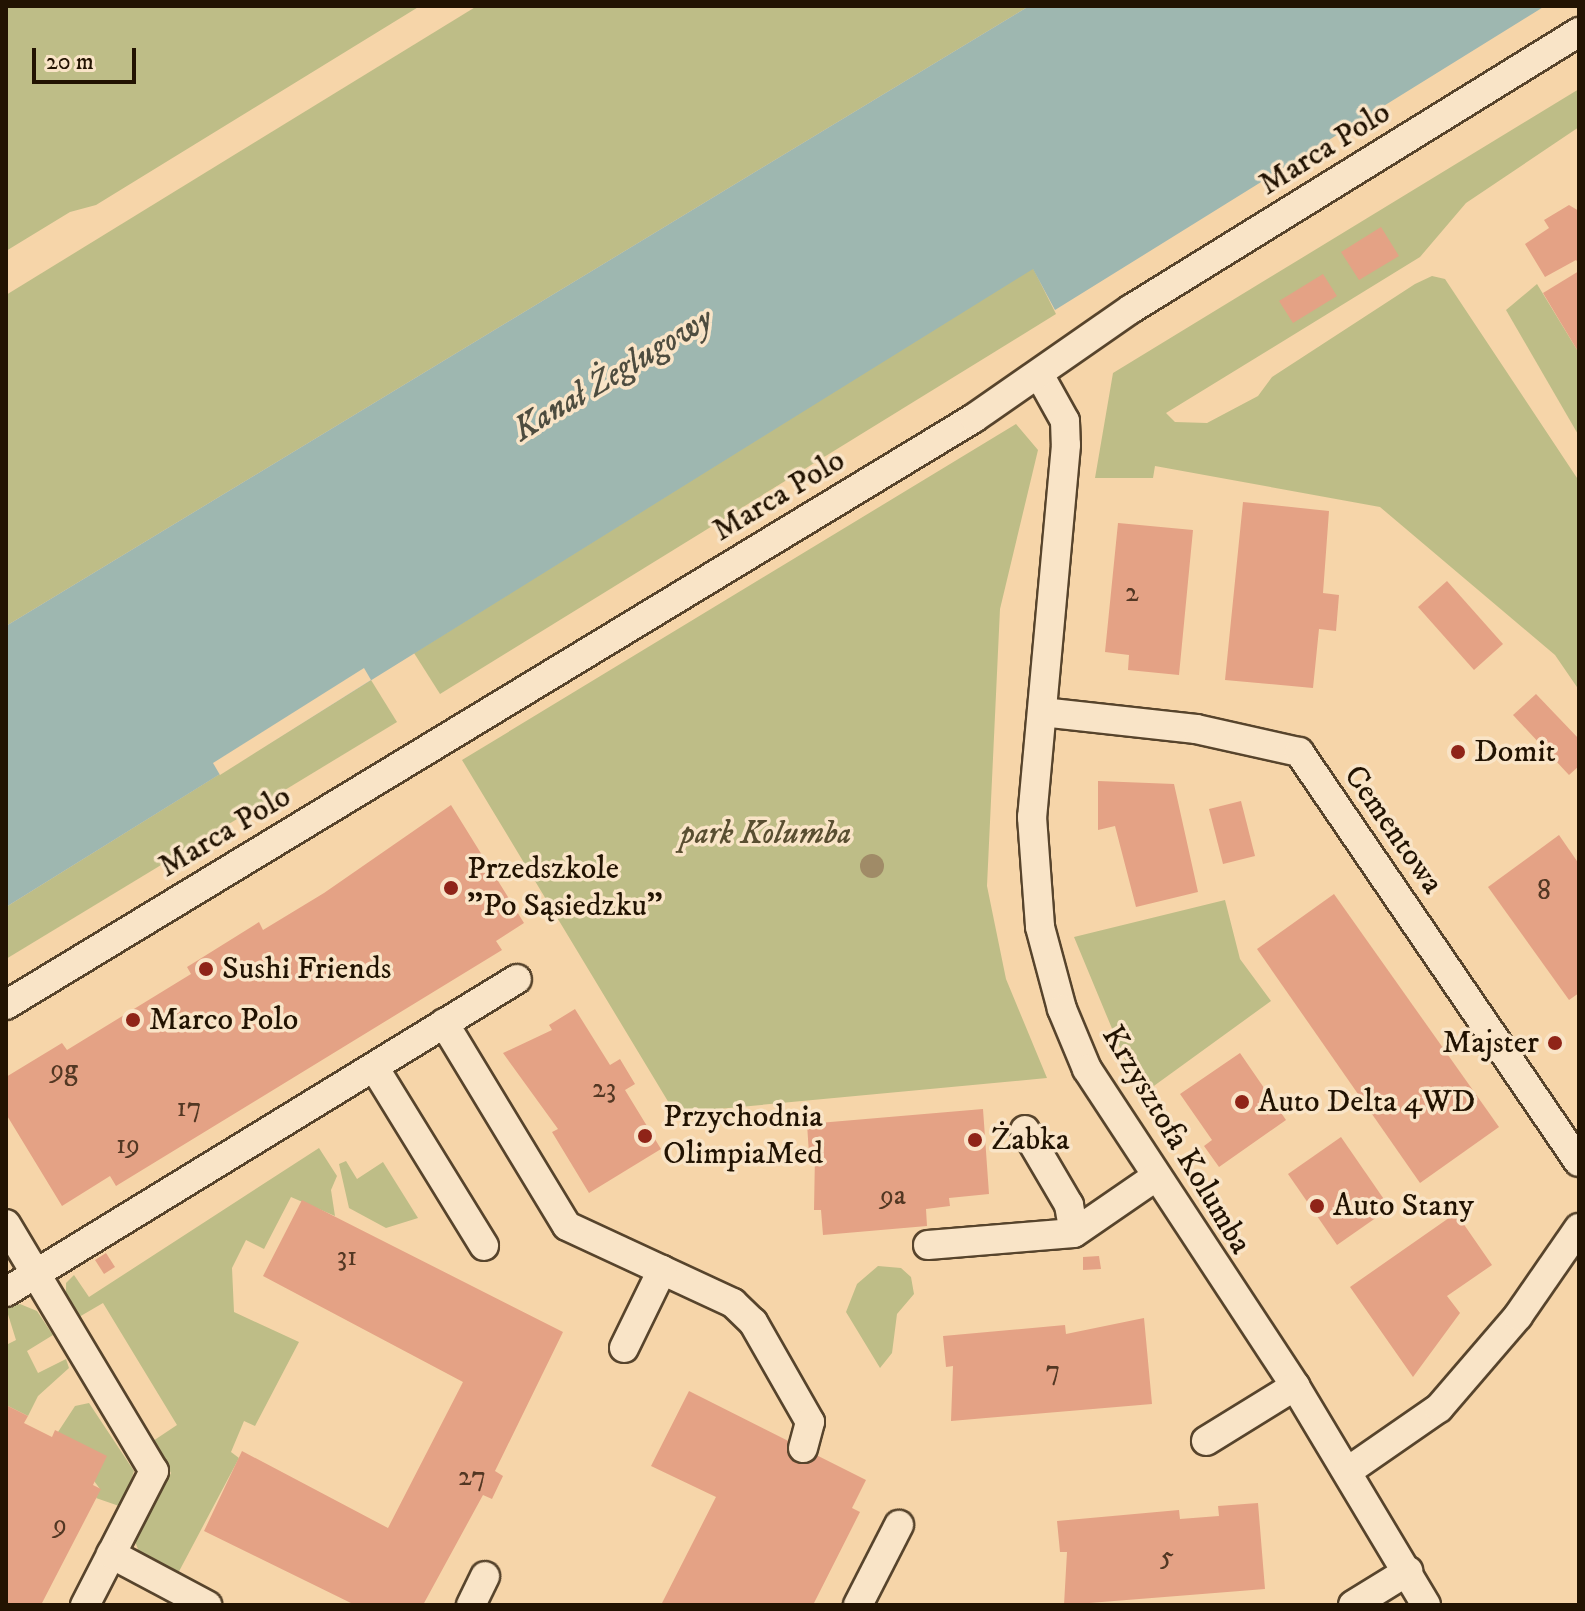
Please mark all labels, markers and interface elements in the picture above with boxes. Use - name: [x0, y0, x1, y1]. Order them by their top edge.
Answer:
- scale bar: [36, 32, 140, 82]
- text: 20 m: [46, 47, 94, 77]
- street label: Marca Polo: [1252, 94, 1398, 204]
- water label: Kanał Żeglugowy: [506, 299, 720, 451]
- street label: Marca Polo: [706, 442, 852, 550]
- house number: 2: [1125, 576, 1139, 610]
- place label: Domit: [1474, 733, 1556, 771]
- marker: Domit: [1449, 743, 1467, 761]
- street label: Cementowa: [1335, 758, 1451, 902]
- street label: Marca Polo: [152, 778, 298, 886]
- park label: park Kolumba: [681, 815, 851, 853]
- place label: Przedszkole "Po Sąsiedzku": [467, 851, 663, 926]
- house number: 8: [1537, 874, 1551, 908]
- marker: Przedszkole "Po Sąsiedzku": [442, 879, 460, 897]
- place label: Sushi Friends: [222, 950, 392, 988]
- marker: Sushi Friends: [197, 960, 215, 978]
- place label: Marco Polo: [149, 1001, 298, 1039]
- marker: Marco Polo: [124, 1011, 142, 1029]
- street label: Krzysztofa Kolumba: [1093, 1019, 1259, 1261]
- place label: Majster: [1442, 1024, 1539, 1062]
- marker: Majster: [1546, 1034, 1564, 1052]
- house number: 9g: [50, 1053, 78, 1087]
- house number: 23: [592, 1072, 616, 1106]
- place label: Auto Delta 4WD: [1258, 1083, 1475, 1121]
- house number: 17: [176, 1091, 202, 1125]
- marker: Auto Delta 4WD: [1233, 1093, 1251, 1111]
- place label: Przychodnia OlimpiaMed: [663, 1099, 823, 1174]
- place label: Żabka: [991, 1121, 1069, 1159]
- marker: Przychodnia OlimpiaMed: [634, 1125, 656, 1147]
- house number: 19: [116, 1128, 140, 1162]
- marker: Żabka: [966, 1131, 984, 1149]
- house number: 9a: [880, 1179, 906, 1213]
- place label: Auto Stany: [1333, 1187, 1474, 1225]
- marker: Auto Stany: [1308, 1197, 1326, 1215]
- house number: 31: [337, 1240, 357, 1274]
- house number: 7: [1046, 1354, 1060, 1388]
- house number: 27: [458, 1460, 486, 1494]
- house number: 9: [53, 1508, 67, 1542]
- house number: 5: [1160, 1540, 1174, 1574]

